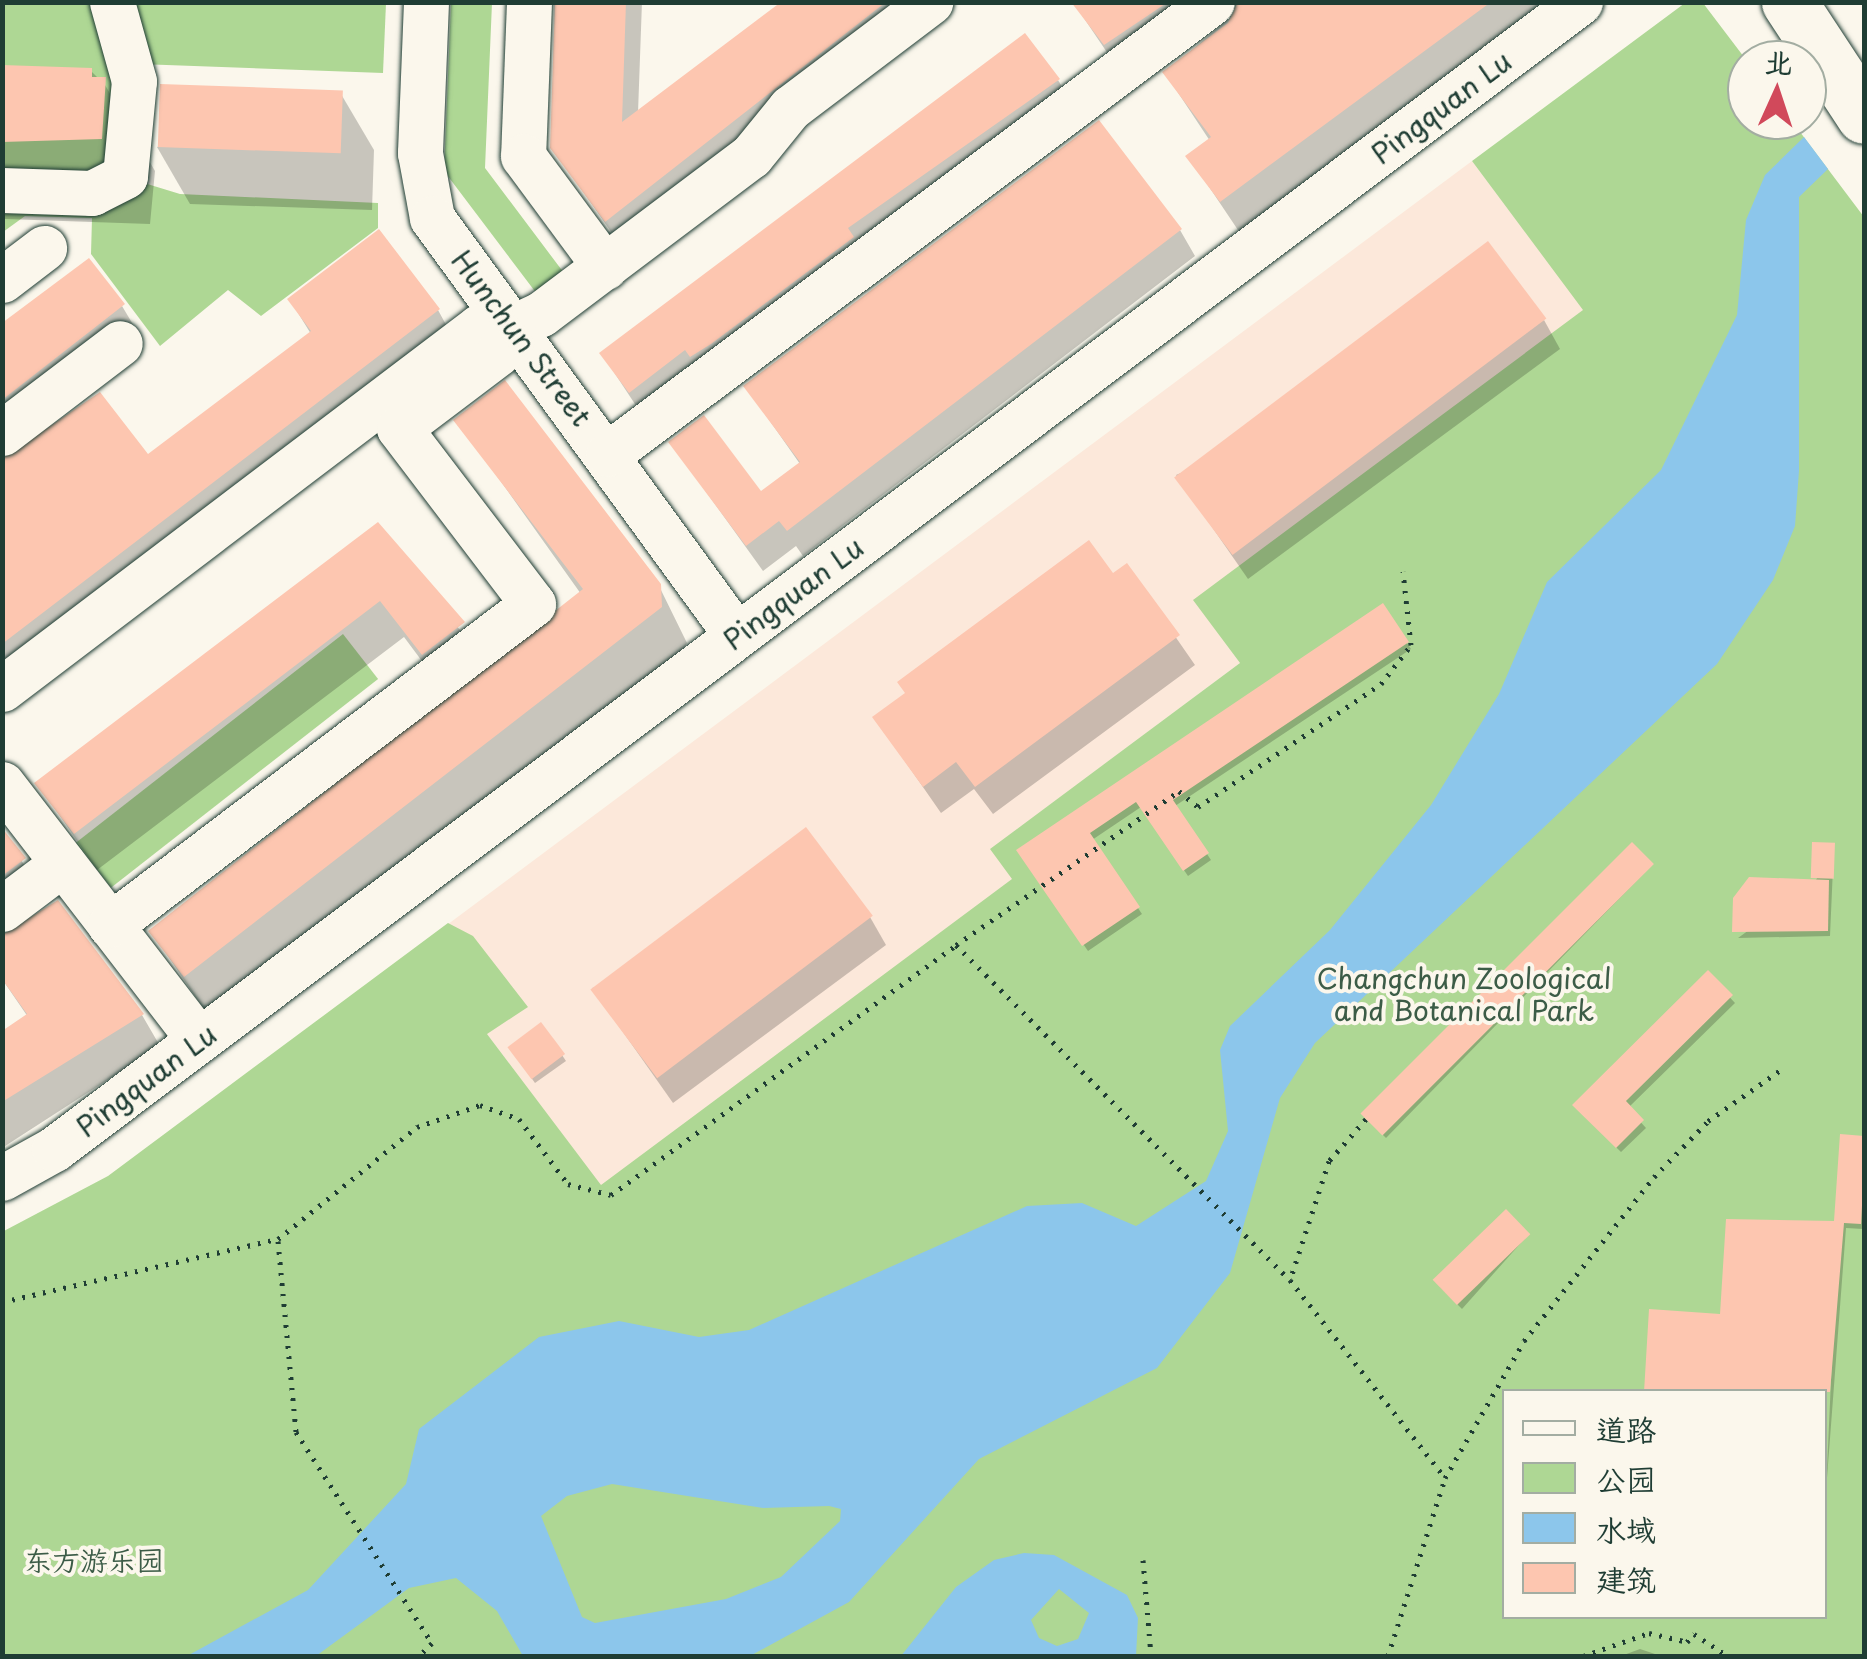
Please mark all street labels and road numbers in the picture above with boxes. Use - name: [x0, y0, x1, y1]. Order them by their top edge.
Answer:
- street label: Pingquan Lu: [1364, 43, 1518, 171]
- street label: Hunchun Street: [445, 244, 599, 432]
- street label: Pingquan Lu: [716, 529, 870, 657]
- street label: Pingquan Lu: [69, 1016, 223, 1144]

